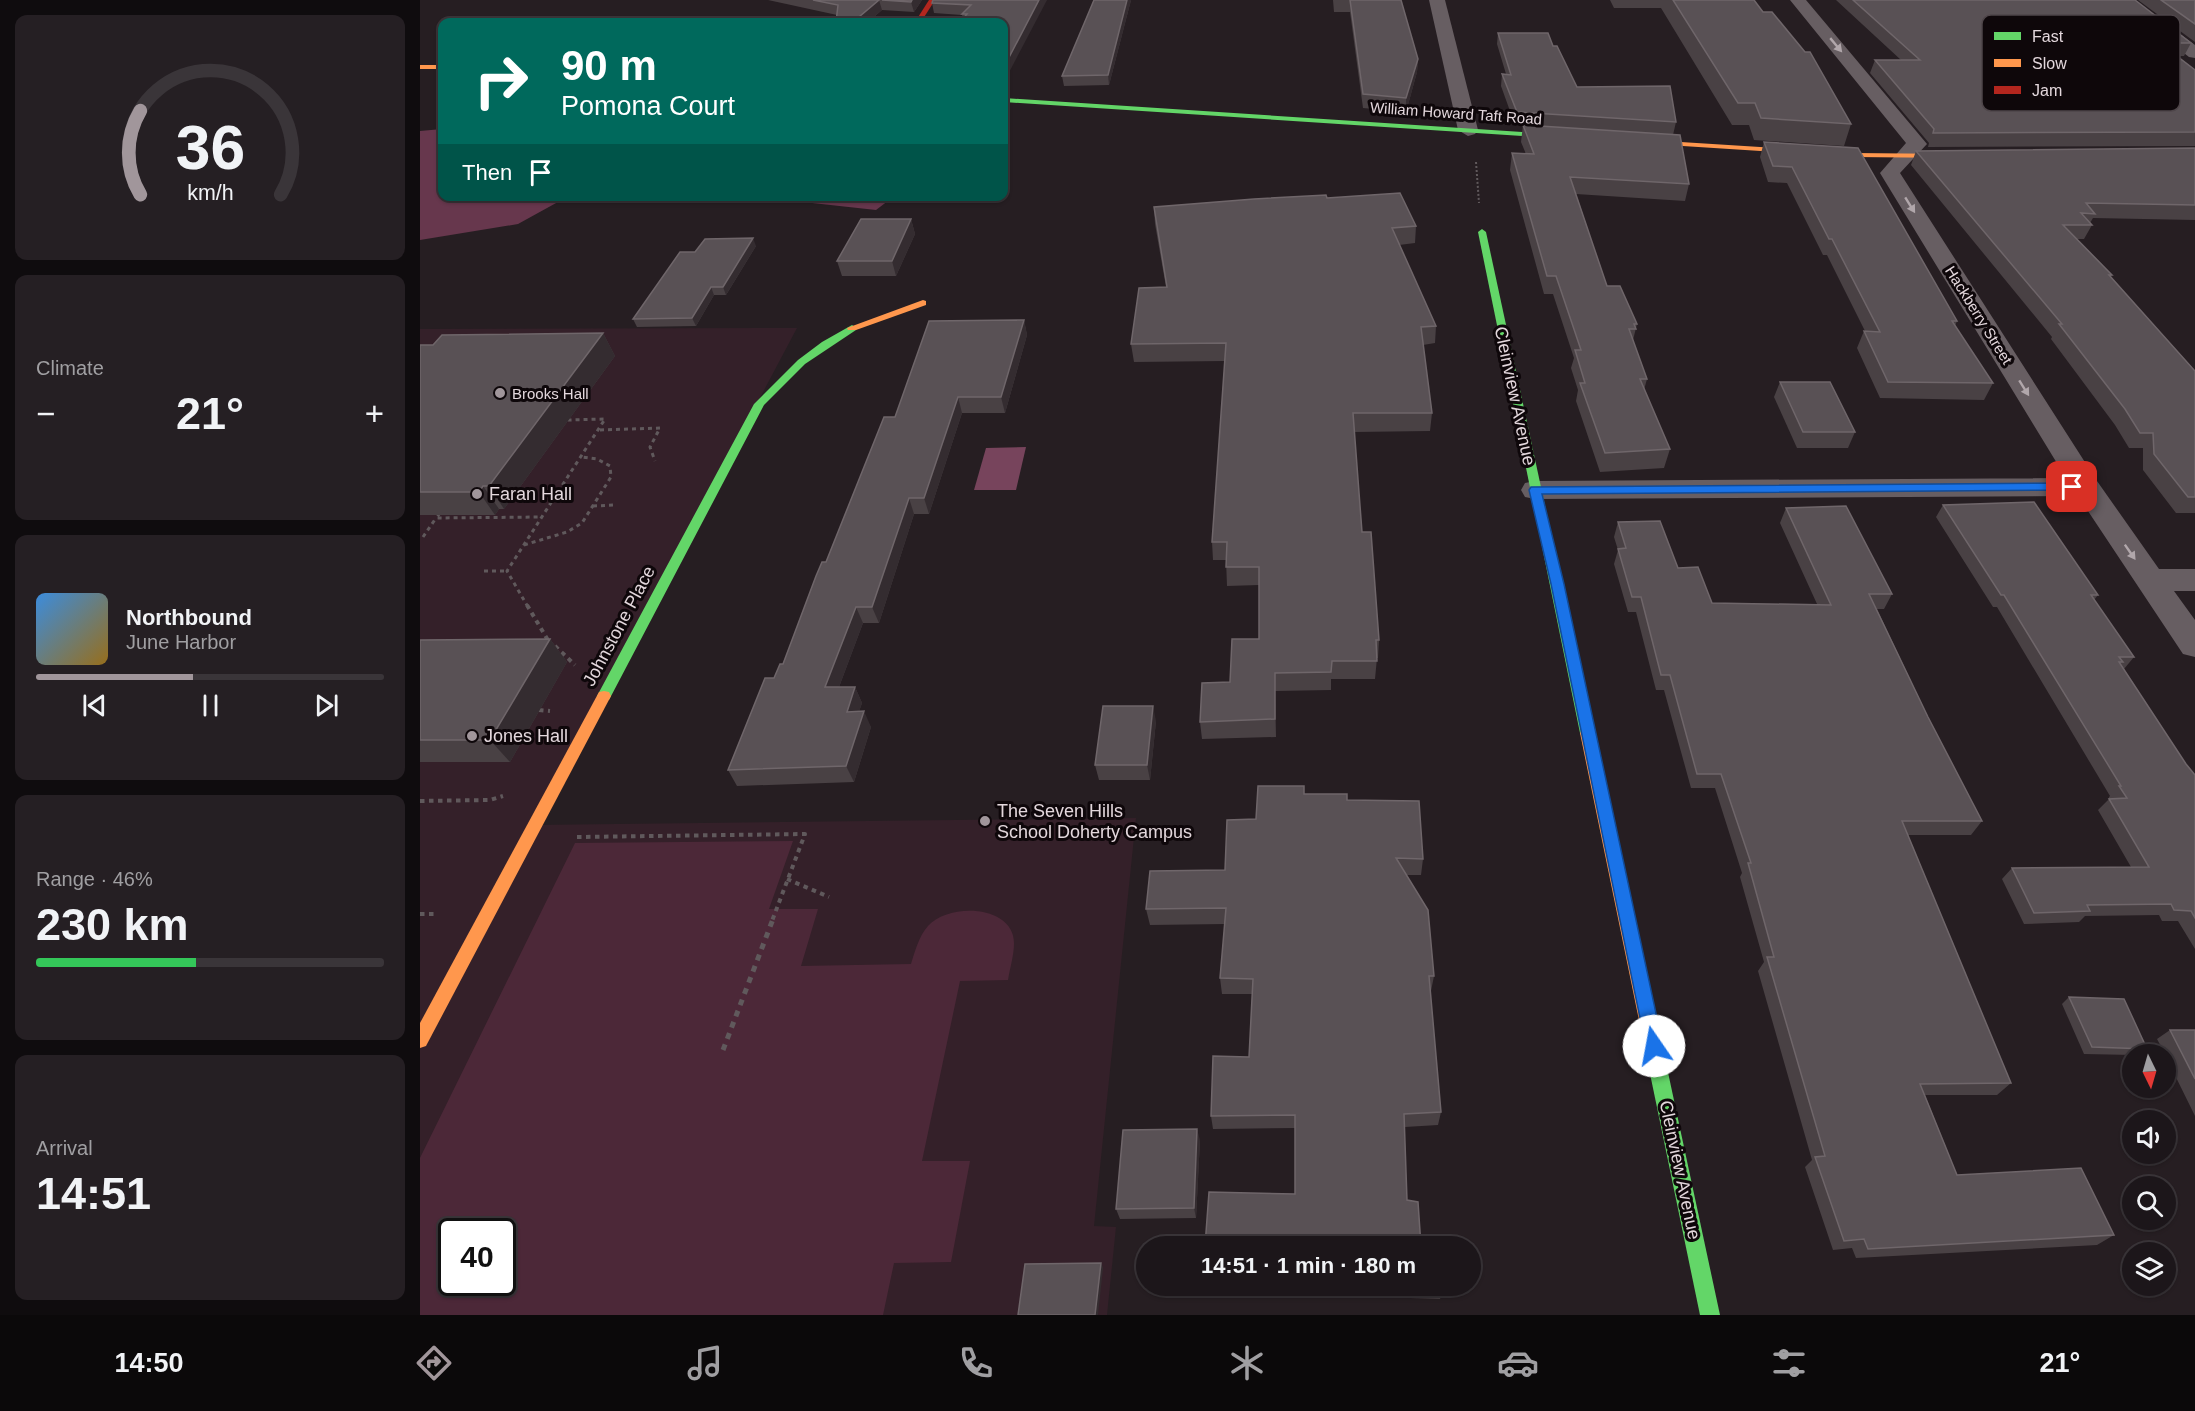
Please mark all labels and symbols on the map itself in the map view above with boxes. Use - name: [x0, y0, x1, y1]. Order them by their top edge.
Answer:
- legend: [1982, 15, 2180, 111]
- text: Fast: [2032, 28, 2064, 45]
- one-way arrow: [1829, 37, 1842, 53]
- text: Slow: [2032, 55, 2067, 72]
- text: Jam: [2032, 82, 2062, 99]
- street label: William Howard Taft Road: [1369, 99, 1543, 127]
- one-way arrow: [1905, 197, 1916, 213]
- street label: Hackberry Street: [1942, 263, 2016, 368]
- street label: Cleinview Avenue: [1490, 325, 1540, 467]
- one-way arrow: [2019, 380, 2030, 396]
- place label: Brooks Hall: [512, 385, 589, 402]
- marker: Brooks Hall: [493, 386, 507, 400]
- pin: [2046, 461, 2097, 512]
- place label: Faran Hall: [489, 484, 572, 504]
- marker: Faran Hall: [470, 487, 484, 501]
- one-way arrow: [2124, 543, 2136, 559]
- street label: Johnstone Place: [579, 563, 659, 689]
- place label: Jones Hall: [484, 726, 568, 746]
- marker: Jones Hall: [465, 729, 479, 743]
- place label: The Seven Hills School Doherty Campus: [997, 801, 1192, 842]
- marker: The Seven Hills School Doherty Campus: [978, 814, 992, 828]
- position arrow: [1622, 1014, 1686, 1078]
- north arrow: [2122, 1044, 2176, 1098]
- street label: Cleinview Avenue: [1655, 1099, 1705, 1241]
- speed limit sign: 40: [438, 1218, 516, 1296]

